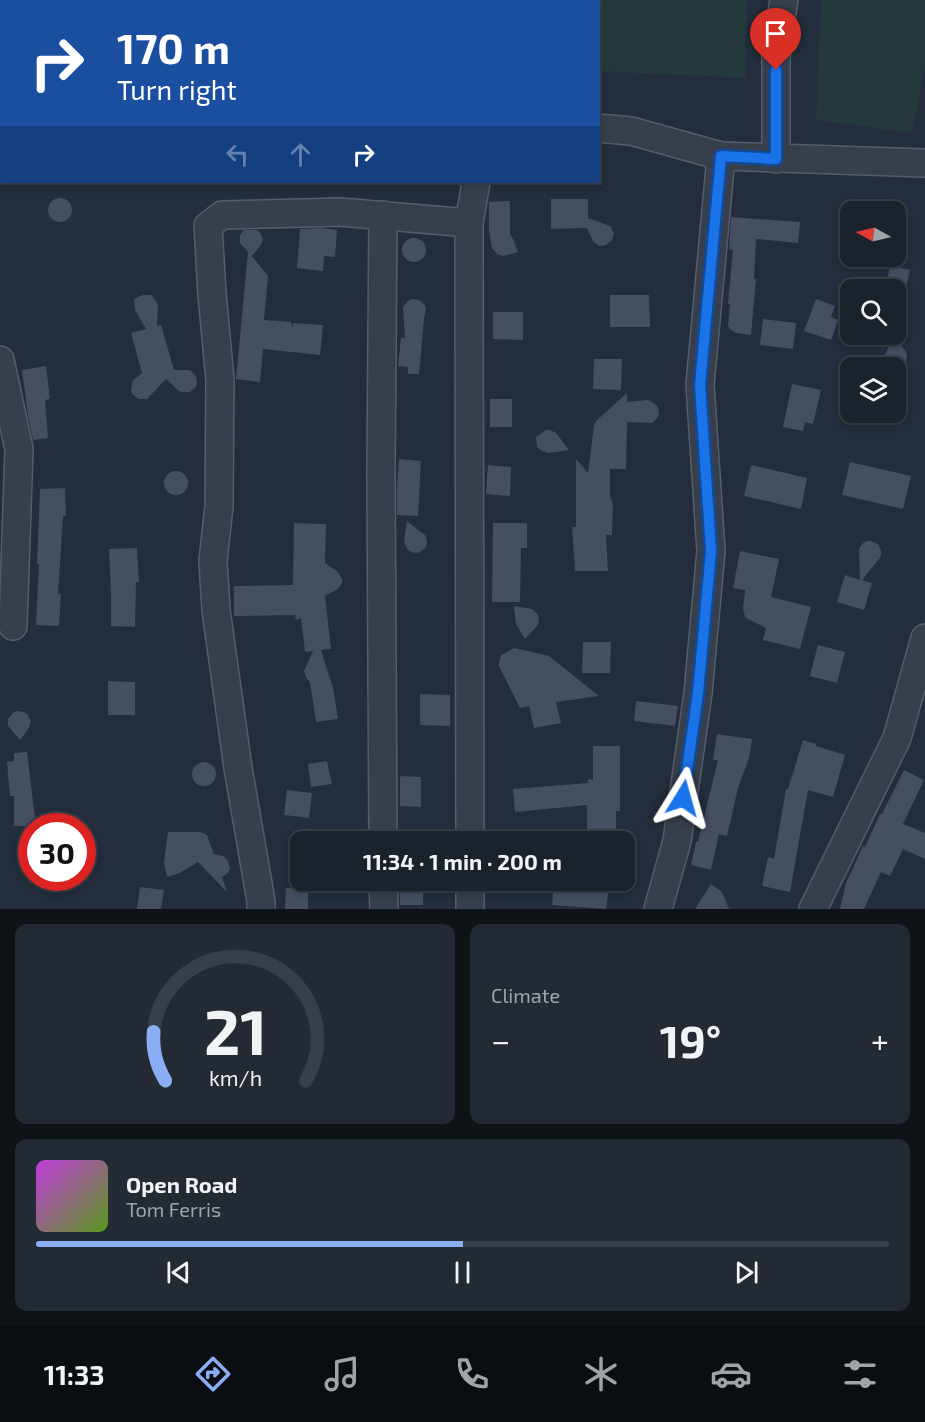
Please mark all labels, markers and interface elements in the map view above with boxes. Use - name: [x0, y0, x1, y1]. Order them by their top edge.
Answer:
- pin: [750, 8, 801, 70]
- icon: arrive: [759, 17, 792, 50]
- text: 170 m: [117, 22, 230, 72]
- icon: right: [18, 24, 96, 102]
- text: Turn right: [117, 73, 237, 105]
- icon: left: [221, 138, 254, 171]
- icon: ahead: [284, 138, 317, 171]
- icon: right: [347, 138, 380, 171]
- north arrow: [840, 201, 906, 267]
- map controls: [840, 201, 906, 423]
- button: search: [840, 279, 906, 345]
- button: layers: [840, 357, 906, 423]
- position arrow: [651, 766, 715, 830]
- speed limit sign: 30: [18, 813, 96, 891]
- text: 11:34 · 1 min · 200 m: [363, 848, 562, 874]
- text: Climate: [491, 983, 560, 1007]
- text: 21: [203, 993, 267, 1068]
- text: 19°: [660, 1013, 721, 1067]
- text: −: [491, 1020, 510, 1060]
- text: +: [871, 1020, 889, 1060]
- text: km/h: [208, 1065, 262, 1090]
- text: Open Road: [126, 1171, 238, 1197]
- text: Tom Ferris: [126, 1197, 221, 1221]
- icon: previous: [162, 1256, 195, 1289]
- icon: pause: [446, 1256, 479, 1289]
- icon: next: [730, 1256, 763, 1289]
- icon: directions: [192, 1353, 234, 1395]
- icon: music: [321, 1353, 363, 1395]
- icon: phone: [451, 1353, 493, 1395]
- icon: climate: [580, 1353, 622, 1395]
- icon: car: [710, 1353, 752, 1395]
- icon: filters: [839, 1353, 881, 1395]
- text: 11:33: [44, 1358, 105, 1390]

